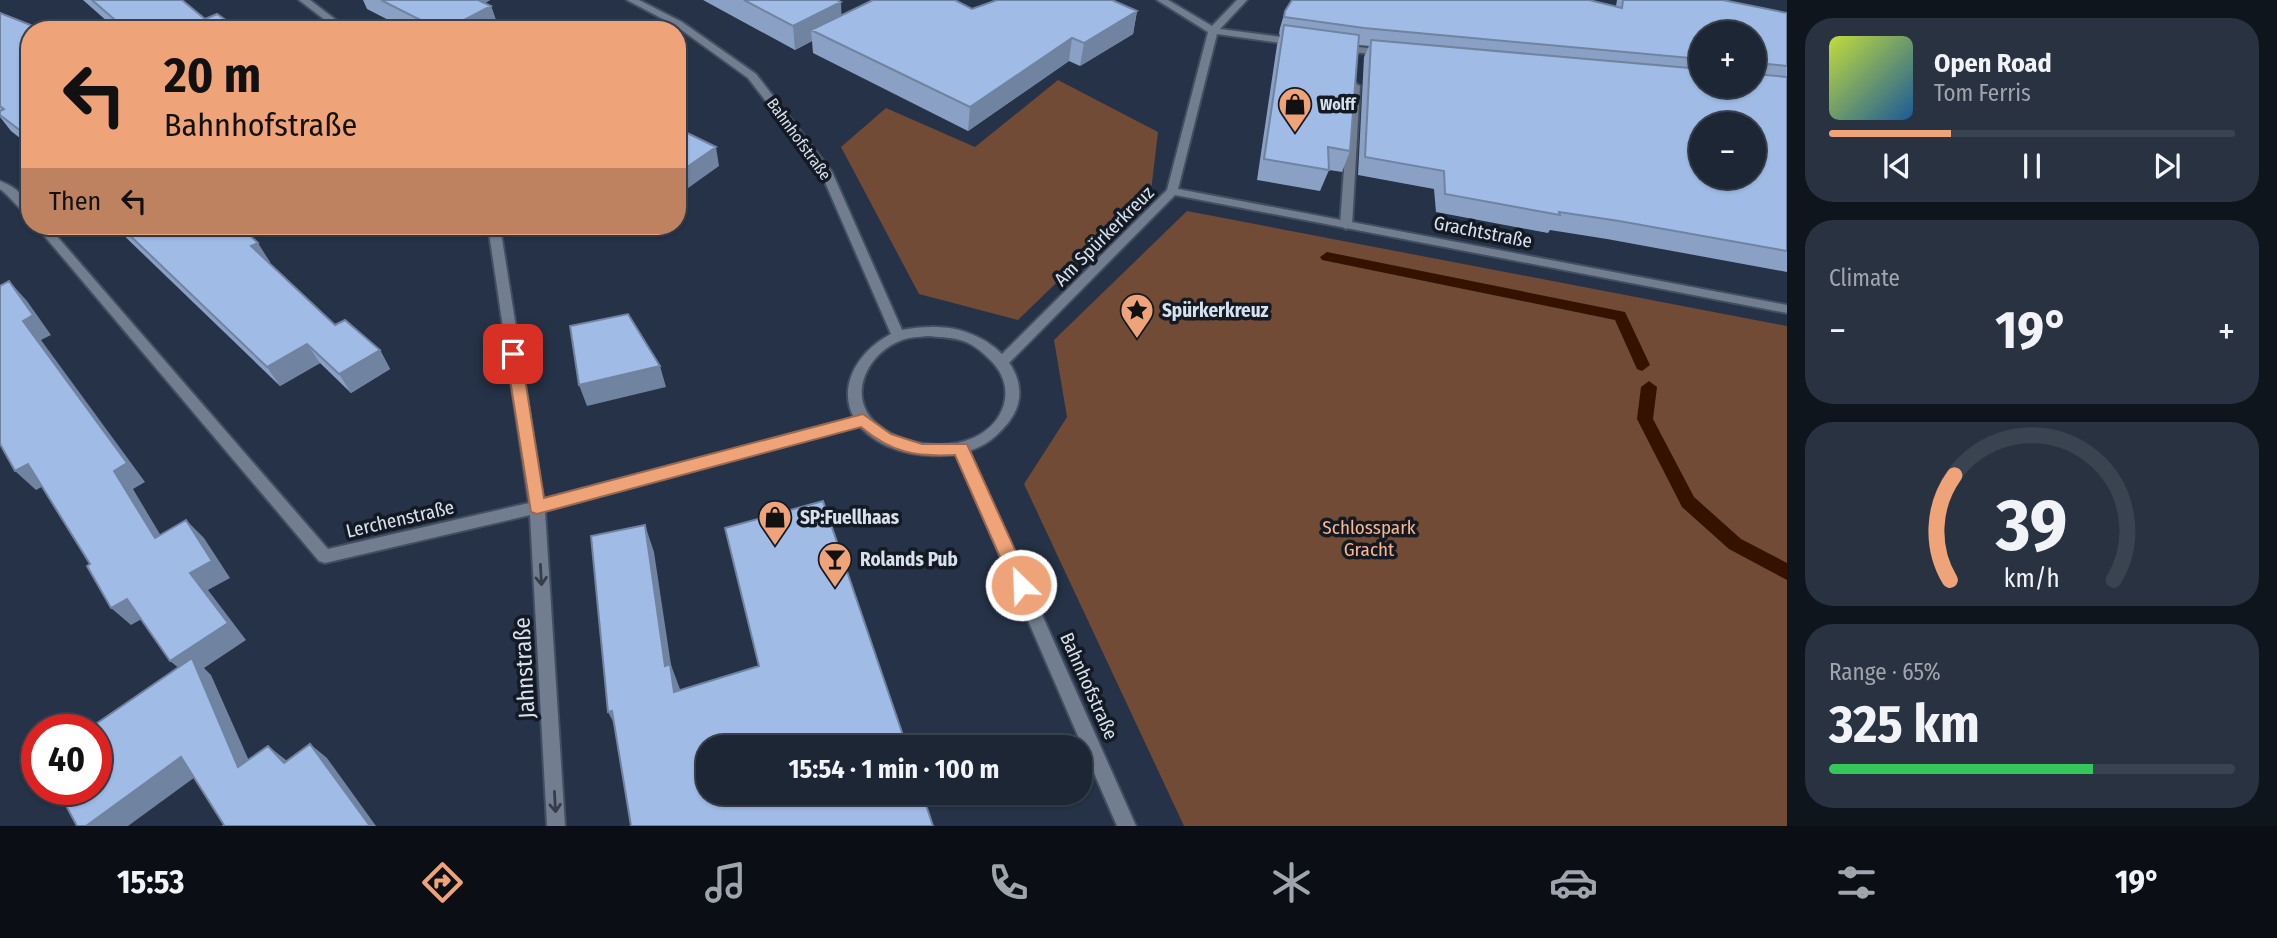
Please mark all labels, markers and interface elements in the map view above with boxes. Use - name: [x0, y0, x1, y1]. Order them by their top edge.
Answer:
- map controls: [1689, 21, 1766, 189]
- button: +: [1689, 21, 1766, 98]
- text: 20 m: [164, 46, 261, 105]
- text: Open Road: [1934, 48, 2052, 79]
- icon: left: [49, 49, 140, 140]
- text: Tom Ferris: [1934, 79, 2031, 107]
- shop icon: Wolff: [1276, 85, 1314, 134]
- street label: Bahnhofstraße: [763, 94, 835, 184]
- place label: Wolff: [1320, 95, 1357, 114]
- text: Bahnhofstraße: [164, 106, 357, 144]
- button: −: [1689, 112, 1766, 189]
- icon: previous: [1878, 147, 1916, 185]
- icon: pause: [2013, 147, 2051, 185]
- icon: next: [2148, 147, 2186, 185]
- street label: Am Spürkerkreuz: [1049, 181, 1159, 291]
- icon: left: [115, 182, 153, 220]
- text: Then: [49, 186, 101, 217]
- street label: Grachtstraße: [1432, 211, 1534, 253]
- text: Climate: [1829, 264, 1900, 292]
- place icon: Spürkerkreuz: [1118, 291, 1156, 340]
- place label: Spürkerkreuz: [1162, 299, 1269, 322]
- text: 19°: [1995, 299, 2069, 362]
- text: −: [1829, 308, 1846, 354]
- text: +: [2218, 308, 2235, 354]
- pin: [483, 324, 543, 384]
- icon: arrive: [494, 335, 532, 373]
- text: 39: [1995, 482, 2068, 569]
- street label: Lerchenstraße: [344, 495, 456, 543]
- shop icon: SP:Fuellhaas: [756, 498, 794, 547]
- place label: SP:Fuellhaas: [800, 506, 900, 529]
- park label: Schlosspark Gracht: [1322, 516, 1416, 561]
- bar icon: Rolands Pub: [816, 540, 854, 589]
- place label: Rolands Pub: [860, 548, 958, 571]
- position arrow: [984, 548, 1058, 622]
- one-way arrow: [535, 563, 548, 586]
- text: km/h: [2004, 564, 2060, 594]
- street label: Jahnstraße: [507, 617, 541, 719]
- street label: Bahnhofstraße: [1055, 629, 1123, 743]
- text: Range · 65%: [1829, 658, 1941, 686]
- text: 325 km: [1829, 693, 1980, 756]
- speed limit sign: 40: [21, 714, 112, 805]
- text: 15:54 · 1 min · 100 m: [789, 754, 999, 785]
- one-way arrow: [549, 790, 562, 813]
- icon: directions: [418, 858, 467, 907]
- icon: music: [701, 858, 750, 907]
- icon: phone: [984, 858, 1033, 907]
- icon: climate: [1267, 858, 1316, 907]
- icon: car: [1549, 858, 1598, 907]
- icon: filters: [1832, 858, 1881, 907]
- text: 15:53: [117, 863, 184, 901]
- text: 19°: [2115, 863, 2160, 901]

